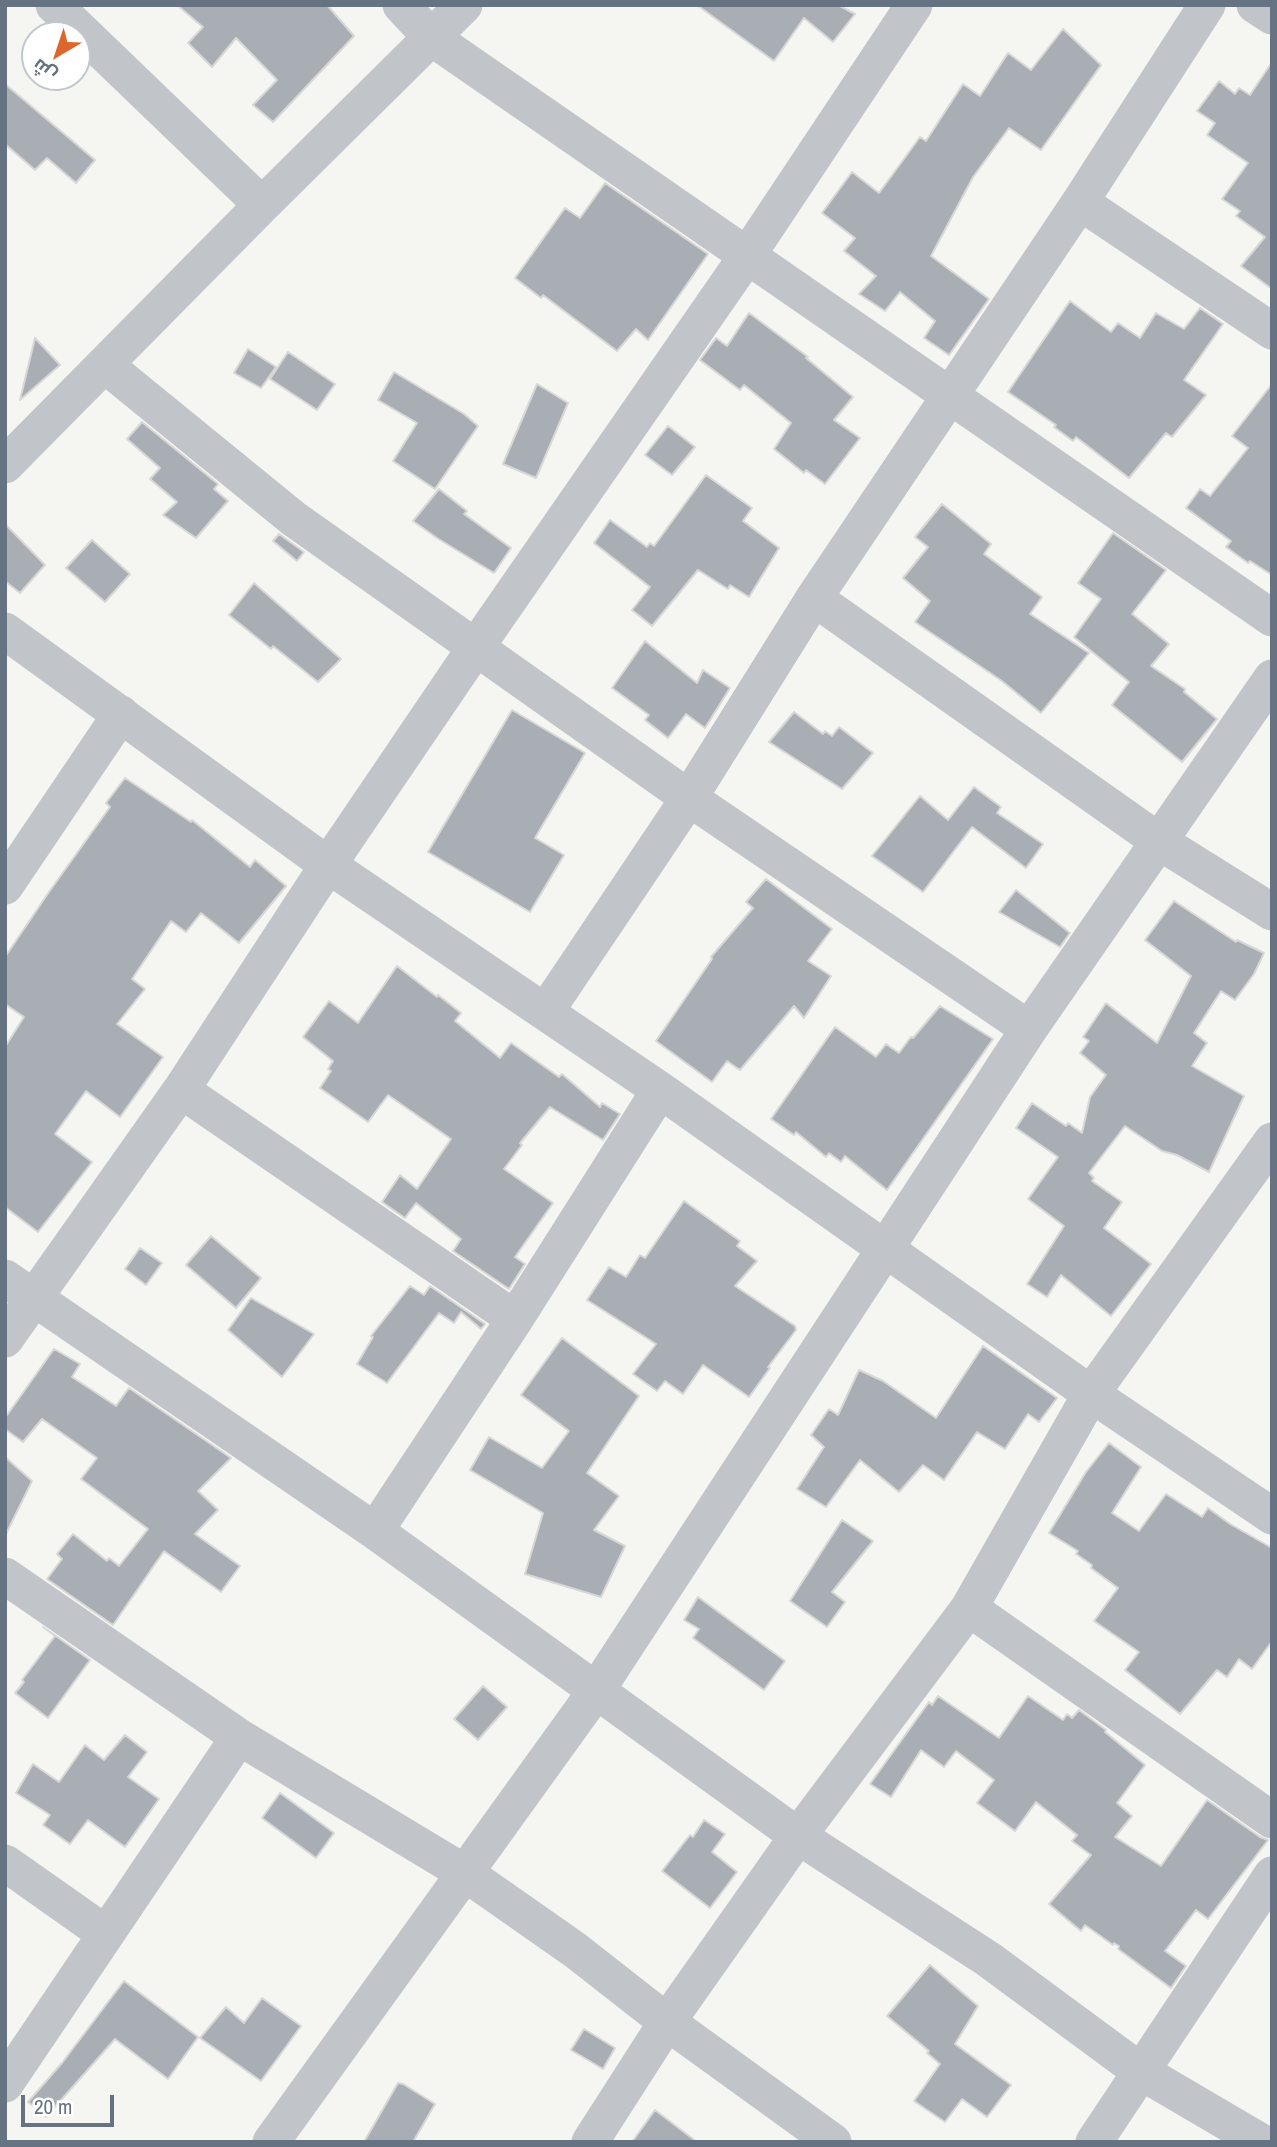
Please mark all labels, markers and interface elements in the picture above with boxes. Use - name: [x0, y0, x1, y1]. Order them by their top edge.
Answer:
- north arrow: [21, 21, 91, 91]
- text: ش: [26, 53, 62, 89]
- scale bar: [24, 2080, 117, 2124]
- text: 20 m: [34, 2092, 72, 2121]

